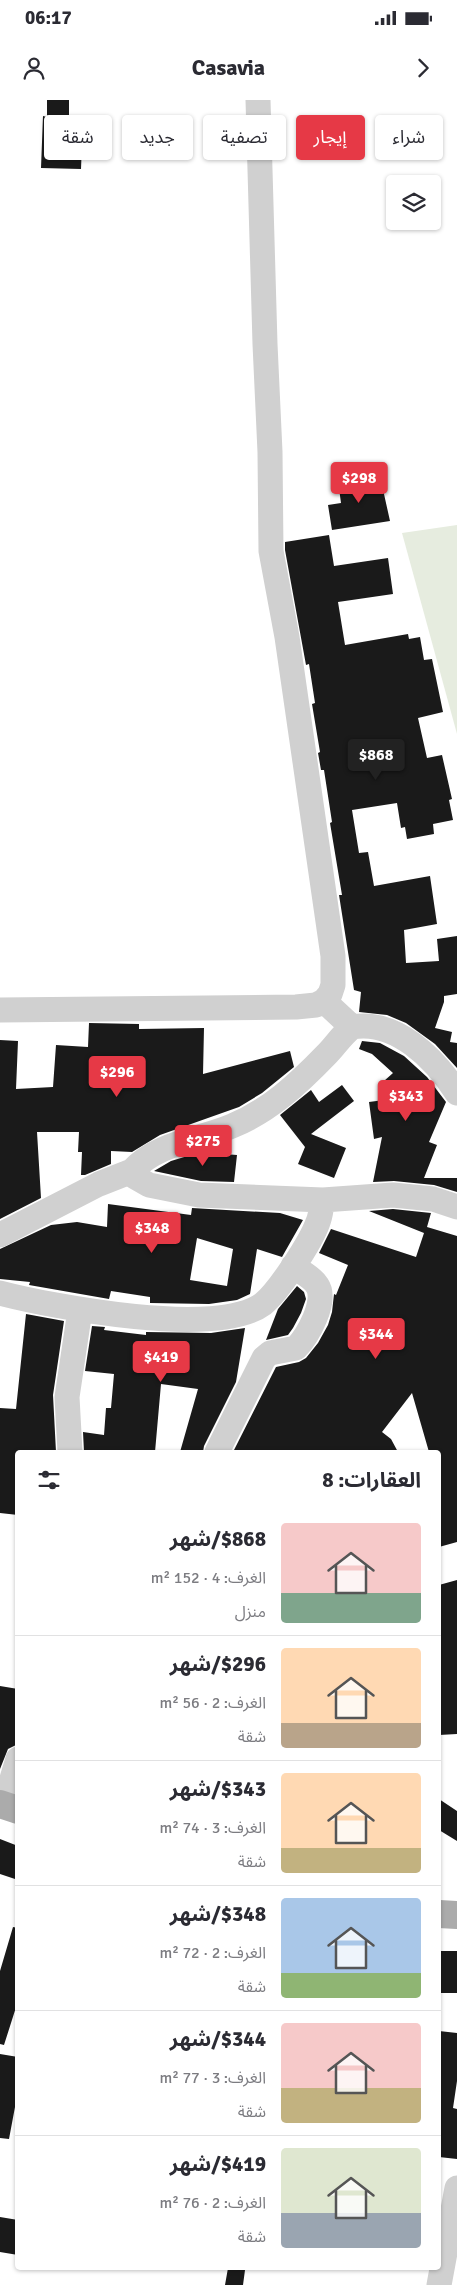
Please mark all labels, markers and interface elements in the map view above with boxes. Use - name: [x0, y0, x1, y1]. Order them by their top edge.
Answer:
- text: 06:17: [25, 6, 72, 30]
- icon: person: [20, 54, 48, 82]
- text: Casavia: [192, 54, 265, 81]
- icon: forward: [409, 54, 437, 82]
- chip: شقة: [44, 115, 112, 160]
- chip: جديد: [122, 115, 193, 160]
- chip: تصفية: [203, 115, 286, 160]
- chip: إيجار: [296, 115, 365, 160]
- chip: شراء: [375, 115, 443, 160]
- map controls: [386, 175, 441, 230]
- button: layers: [386, 175, 441, 230]
- pin: $298: [329, 462, 389, 504]
- text: $298: [342, 468, 376, 488]
- pin: $868: [346, 738, 406, 781]
- text: $868: [359, 745, 393, 765]
- pin: $296: [87, 1056, 147, 1098]
- text: $296: [100, 1062, 134, 1082]
- pin: $343: [376, 1080, 436, 1122]
- text: $343: [389, 1086, 423, 1106]
- pin: $275: [173, 1124, 233, 1167]
- text: $275: [186, 1131, 220, 1151]
- pin: $348: [122, 1212, 182, 1254]
- text: $348: [135, 1218, 169, 1238]
- pin: $344: [346, 1318, 406, 1360]
- text: $344: [359, 1324, 393, 1344]
- pin: $419: [131, 1340, 191, 1383]
- text: $419: [144, 1347, 178, 1367]
- icon: filters: [35, 1466, 63, 1494]
- text: العقارات: 8: [322, 1467, 421, 1493]
- text: $868/شهر: [170, 1526, 266, 1552]
- icon: home: [321, 1543, 381, 1603]
- text: الغرف: 4 · 152 m²: [151, 1568, 266, 1588]
- text: منزل: [235, 1602, 266, 1622]
- text: $296/شهر: [170, 1651, 266, 1677]
- icon: home: [321, 1668, 381, 1728]
- text: الغرف: 2 · 56 m²: [159, 1693, 266, 1713]
- text: شقة: [238, 1727, 266, 1747]
- text: $343/شهر: [170, 1776, 266, 1802]
- icon: home: [321, 1793, 381, 1853]
- text: الغرف: 3 · 74 m²: [159, 1818, 266, 1838]
- text: شقة: [238, 1852, 266, 1872]
- text: $348/شهر: [170, 1901, 266, 1927]
- icon: home: [321, 1918, 381, 1978]
- text: الغرف: 2 · 72 m²: [159, 1943, 266, 1963]
- text: شقة: [238, 1977, 266, 1997]
- text: $344/شهر: [170, 2026, 266, 2052]
- icon: home: [321, 2043, 381, 2103]
- text: الغرف: 3 · 77 m²: [159, 2068, 266, 2088]
- text: شقة: [238, 2102, 266, 2122]
- text: $419/شهر: [170, 2151, 266, 2177]
- icon: home: [321, 2168, 381, 2228]
- text: الغرف: 2 · 76 m²: [159, 2193, 266, 2213]
- text: شقة: [238, 2227, 266, 2247]

